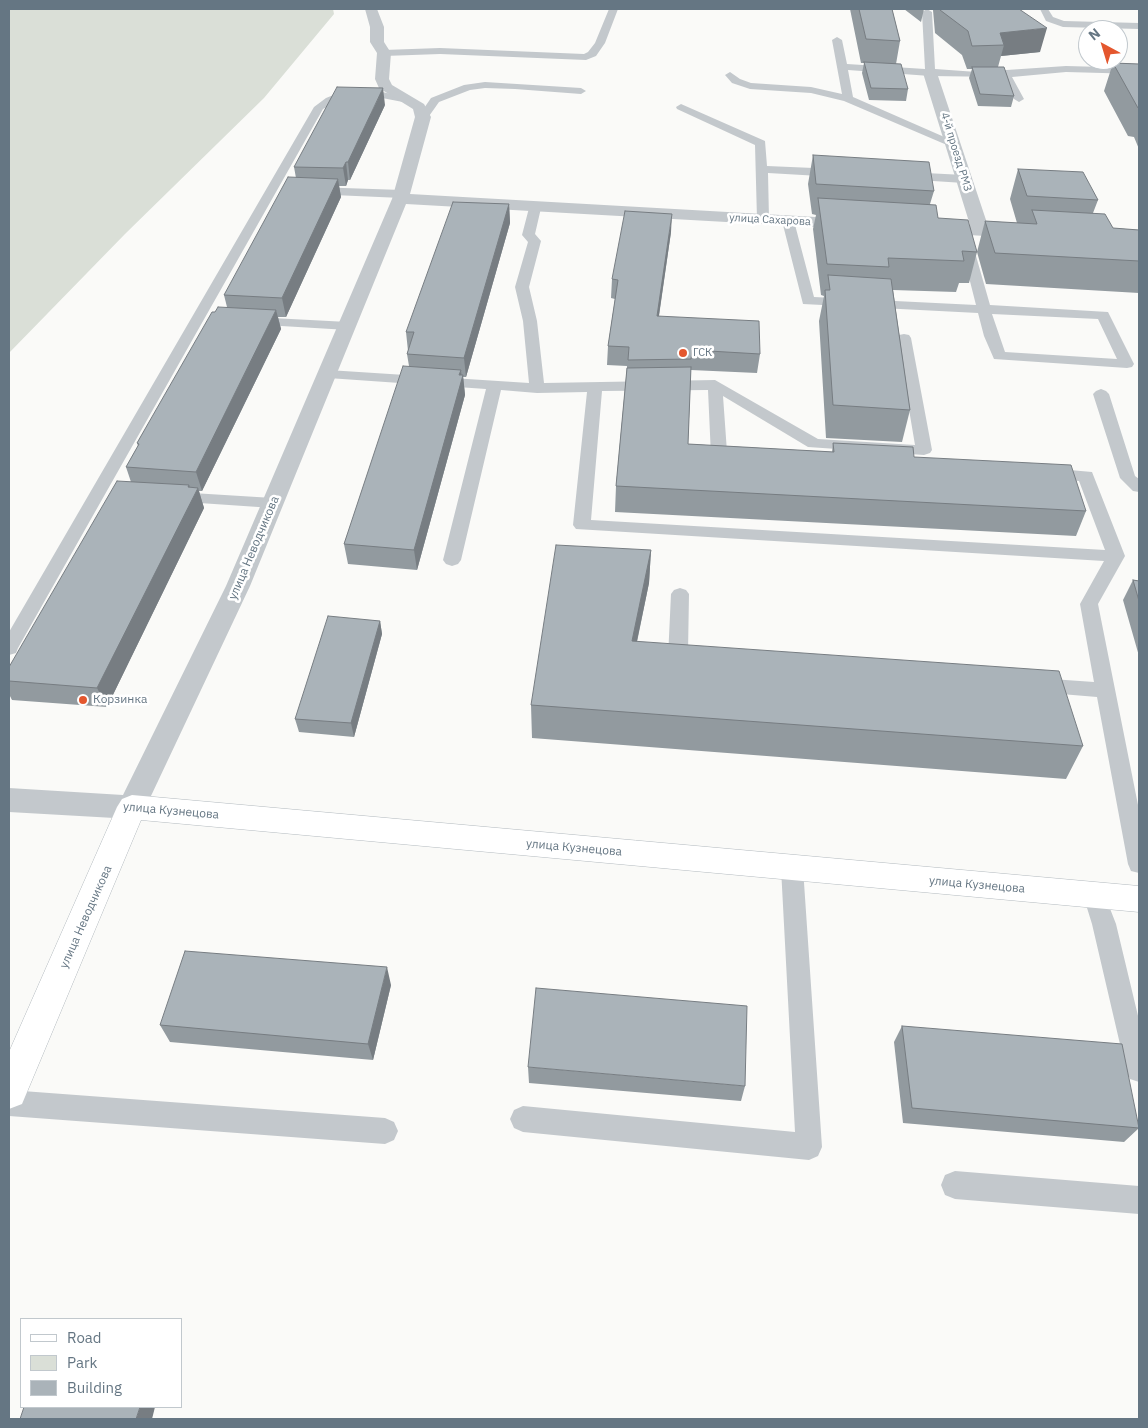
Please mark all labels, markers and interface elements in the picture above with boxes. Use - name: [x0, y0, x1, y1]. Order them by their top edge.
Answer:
- north arrow: [1078, 20, 1128, 70]
- text: N: [1085, 24, 1104, 44]
- street label: 4-й проезд РМЗ: [938, 111, 974, 193]
- street label: улица Сахарова: [729, 211, 811, 229]
- place label: ГСК: [693, 346, 712, 360]
- marker: ГСК: [677, 347, 689, 359]
- street label: улица Неводчикова: [226, 494, 282, 602]
- place label: Корзинка: [93, 693, 147, 707]
- marker: Корзинка: [77, 694, 89, 706]
- street label: улица Кузнецова: [122, 800, 220, 822]
- street label: улица Кузнецова: [525, 837, 623, 859]
- street label: улица Неводчикова: [57, 863, 115, 971]
- street label: улица Кузнецова: [928, 874, 1026, 896]
- legend: [20, 1318, 182, 1408]
- text: Road: [67, 1328, 102, 1347]
- text: Park: [67, 1353, 97, 1372]
- text: Building: [67, 1378, 122, 1397]

